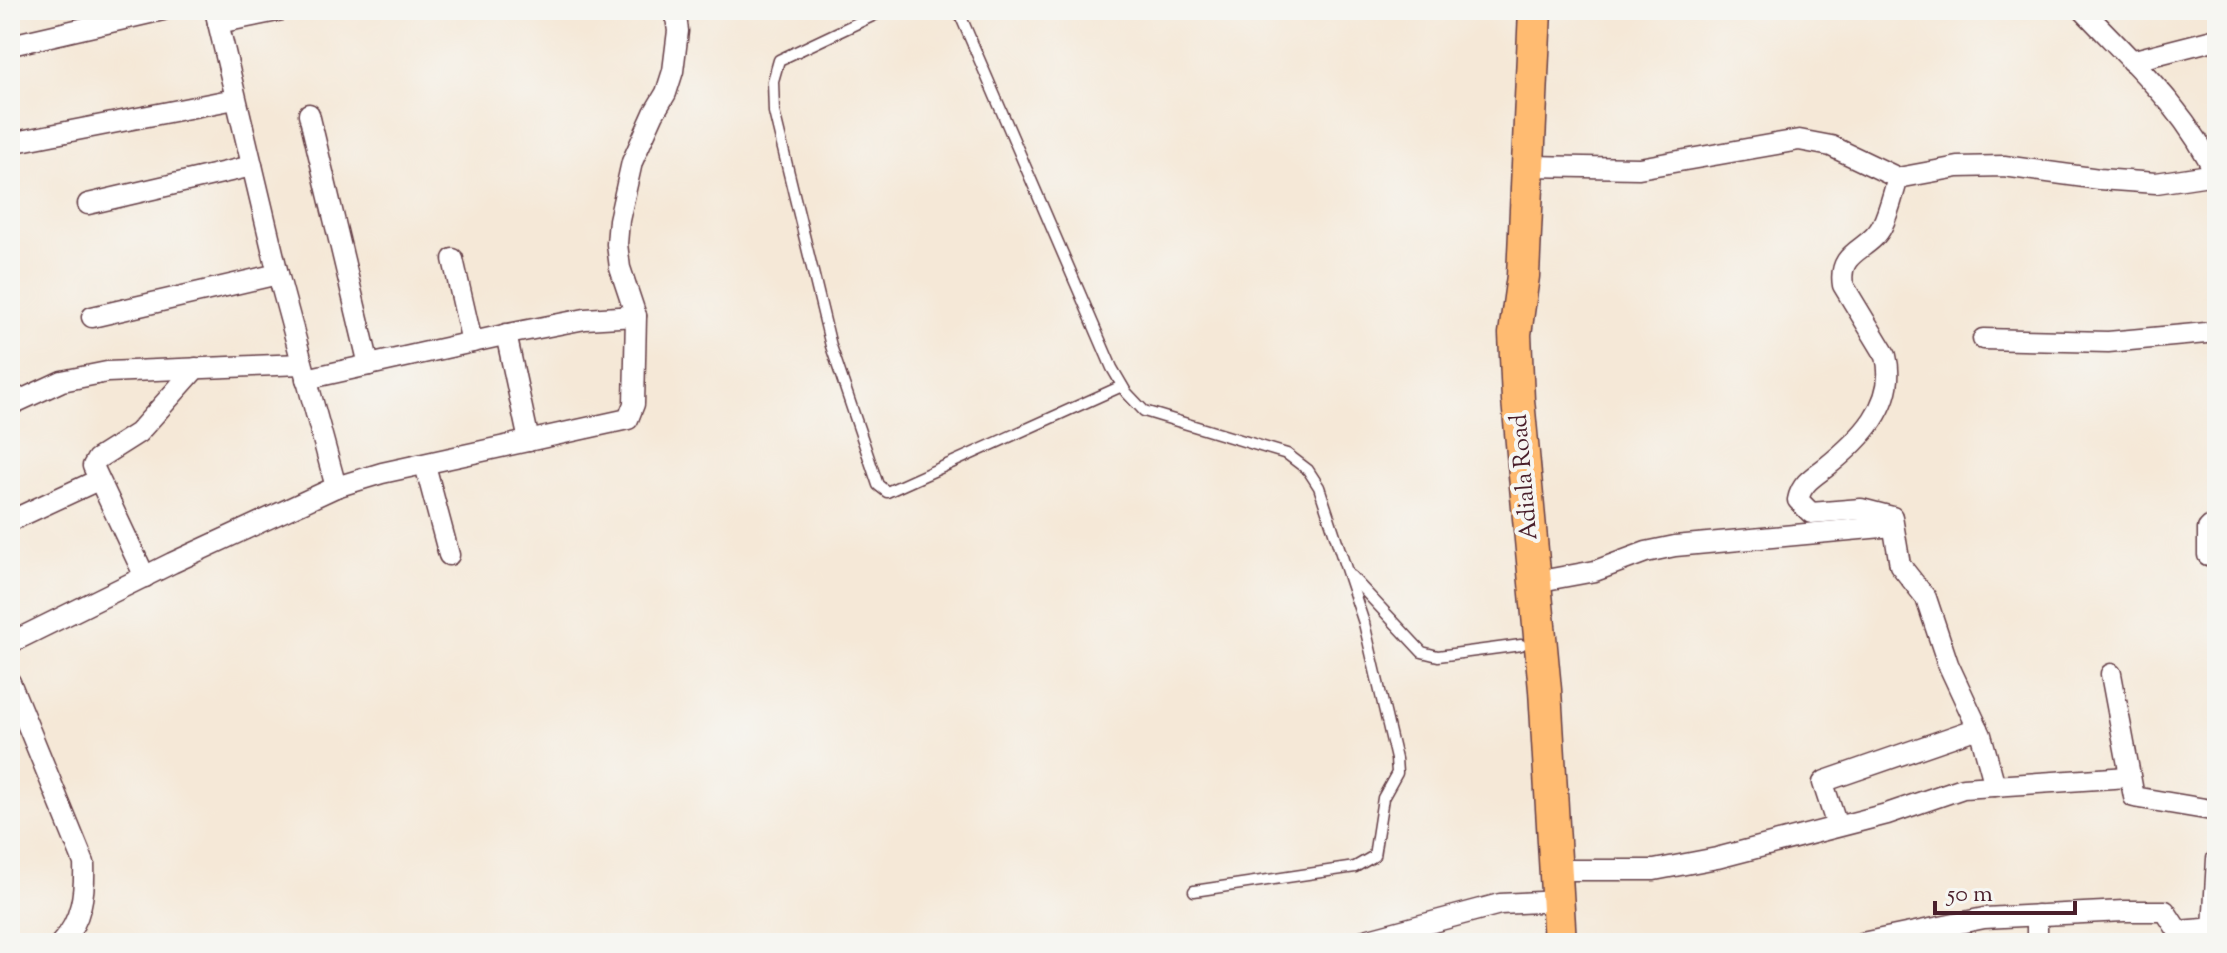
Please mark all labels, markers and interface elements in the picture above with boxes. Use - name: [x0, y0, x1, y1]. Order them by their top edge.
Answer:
- street label: Adiala Road: [1503, 412, 1547, 542]
- scale bar: [1935, 865, 2075, 915]
- text: 50 m: [1945, 878, 1993, 912]

